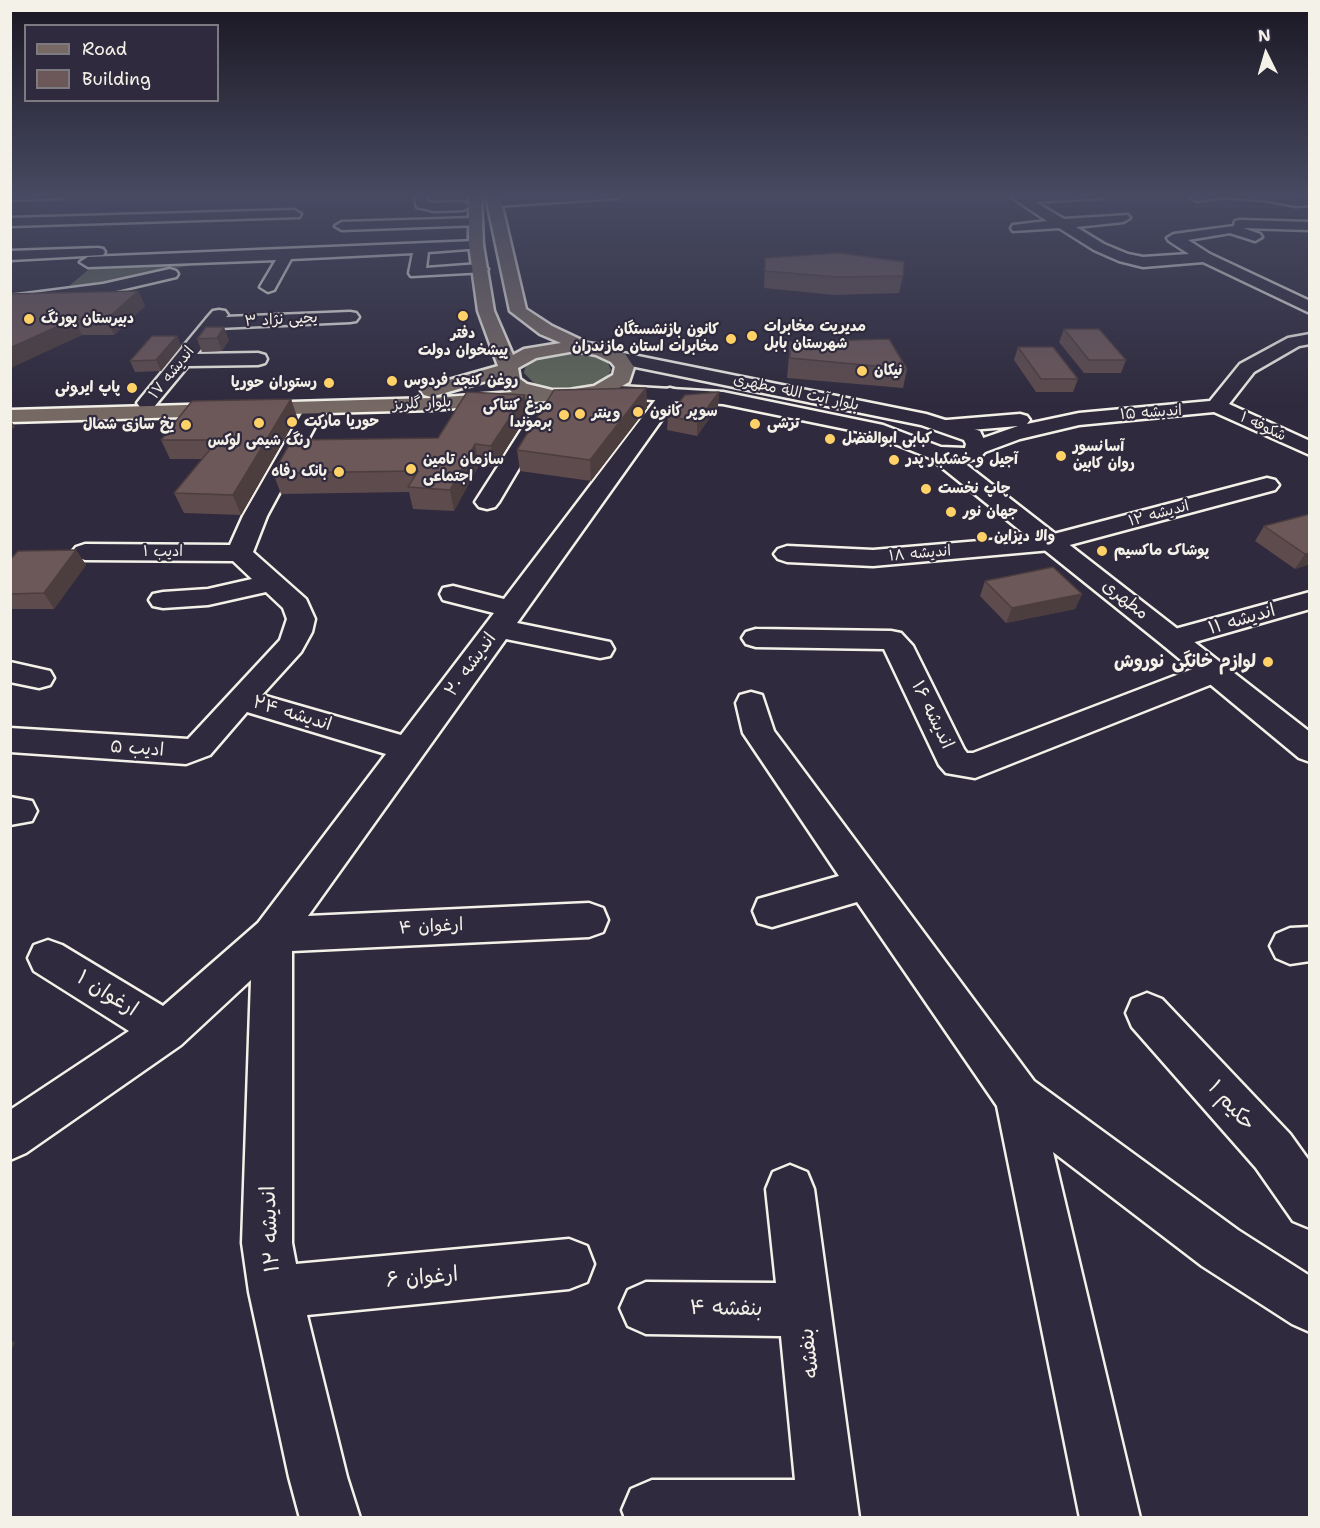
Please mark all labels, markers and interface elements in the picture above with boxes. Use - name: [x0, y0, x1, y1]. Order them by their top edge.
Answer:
- legend: [24, 24, 219, 102]
- north arrow: [1236, 24, 1296, 84]
- text: N: [1257, 25, 1272, 47]
- text: Road: [82, 37, 127, 61]
- text: Building: [82, 67, 151, 91]
- street label: یحیی نژاد ۳: [244, 309, 318, 331]
- marker: دفتر پیشخوان دولت: [456, 309, 470, 323]
- place label: دبیرستان پورنگ: [41, 310, 134, 328]
- marker: دبیرستان پورنگ: [22, 312, 36, 326]
- place label: مدیریت مخابرات شهرستان بابل: [764, 318, 866, 353]
- place label: کانون بازنشستگان مخابرات استان مازندران: [572, 321, 719, 356]
- place label: دفتر پیشخوان دولت: [418, 325, 508, 360]
- marker: مدیریت مخابرات شهرستان بابل: [745, 329, 759, 343]
- marker: کانون بازنشستگان مخابرات استان مازندران: [724, 332, 738, 346]
- street label: اندیشه ۱۷: [145, 343, 199, 403]
- place label: نیکان: [874, 362, 902, 380]
- marker: نیکان: [855, 364, 869, 378]
- street label: بلوار آیت الله مطهری: [732, 371, 860, 415]
- place label: روغن کنجد فردوس: [404, 372, 518, 390]
- place label: رستوران حوریا: [231, 374, 317, 392]
- marker: روغن کنجد فردوس: [385, 374, 399, 388]
- marker: رستوران حوریا: [322, 376, 336, 390]
- place label: پاپ ایرونی: [55, 379, 120, 397]
- marker: پاپ ایرونی: [125, 381, 139, 395]
- street label: بلوار گلریز: [392, 393, 452, 415]
- place label: مرغ کنتاکی برموندا: [483, 397, 552, 432]
- street label: اندیشه ۱۵: [1119, 402, 1183, 424]
- place label: سوپر کانون: [650, 403, 718, 421]
- place label: وینتر: [592, 405, 620, 423]
- marker: سوپر کانون: [631, 405, 645, 419]
- marker: وینتر: [573, 407, 587, 421]
- marker: مرغ کنتاکی برموندا: [557, 408, 571, 422]
- street label: شکوفه ۱: [1237, 409, 1289, 445]
- place label: حوریا مارکت: [304, 413, 379, 431]
- marker: حوریا مارکت: [285, 415, 299, 429]
- place label: ترشی: [767, 415, 799, 433]
- place label: یخ سازی شمال: [83, 416, 174, 434]
- marker: رنگ شیمی لوکس: [252, 416, 266, 430]
- marker: ترشی: [748, 417, 762, 431]
- marker: یخ سازی شمال: [179, 418, 193, 432]
- place label: کبابی ابوالفضل: [842, 430, 932, 448]
- place label: رنگ شیمی لوکس: [208, 432, 310, 450]
- marker: کبابی ابوالفضل: [823, 432, 837, 446]
- place label: آسانسور روان کابین: [1073, 438, 1135, 473]
- marker: آسانسور روان کابین: [1054, 449, 1068, 463]
- place label: سازمان تامین اجتماعی: [423, 451, 504, 486]
- place label: آجیل و خشکبار پدر: [906, 451, 1018, 469]
- marker: آجیل و خشکبار پدر: [887, 453, 901, 467]
- marker: سازمان تامین اجتماعی: [404, 462, 418, 476]
- place label: بانک رفاه: [271, 463, 327, 481]
- marker: بانک رفاه: [332, 465, 346, 479]
- place label: چاپ نخست: [938, 480, 1011, 498]
- marker: چاپ نخست: [919, 482, 933, 496]
- street label: اندیشه ١٣: [1127, 497, 1191, 531]
- place label: جهان نور: [963, 503, 1018, 521]
- marker: جهان نور: [944, 505, 958, 519]
- place label: والا دیزاین: [994, 528, 1055, 546]
- marker: والا دیزاین: [975, 530, 989, 544]
- street label: اندیشه ۱۸: [888, 542, 952, 566]
- place label: پوشاک ماکسیم: [1114, 542, 1209, 560]
- street label: ادیب ۱: [143, 543, 183, 561]
- marker: پوشاک ماکسیم: [1095, 544, 1109, 558]
- street label: مطهری: [1098, 575, 1152, 625]
- street label: اندیشه ۱۱: [1206, 600, 1278, 640]
- street label: اندیشه ۲۰: [441, 629, 501, 701]
- place label: لوازم خانگی نوروش: [1114, 651, 1256, 673]
- marker: لوازم خانگی نوروش: [1261, 655, 1275, 669]
- street label: اندیشه ۱۶: [906, 677, 958, 753]
- street label: اندیشه ۲۴: [250, 692, 334, 736]
- street label: ادیب ۵: [109, 736, 165, 762]
- street label: ارغوان ۴: [398, 915, 464, 939]
- street label: ارغوان ۱: [72, 965, 142, 1023]
- street label: حکیم ۱: [1202, 1076, 1260, 1136]
- street label: اندیشه ۱۲: [256, 1185, 286, 1273]
- street label: ارغوان ۶: [385, 1262, 459, 1294]
- street label: بنفشه ۴: [689, 1296, 763, 1322]
- street label: بنفشه: [794, 1327, 826, 1379]

